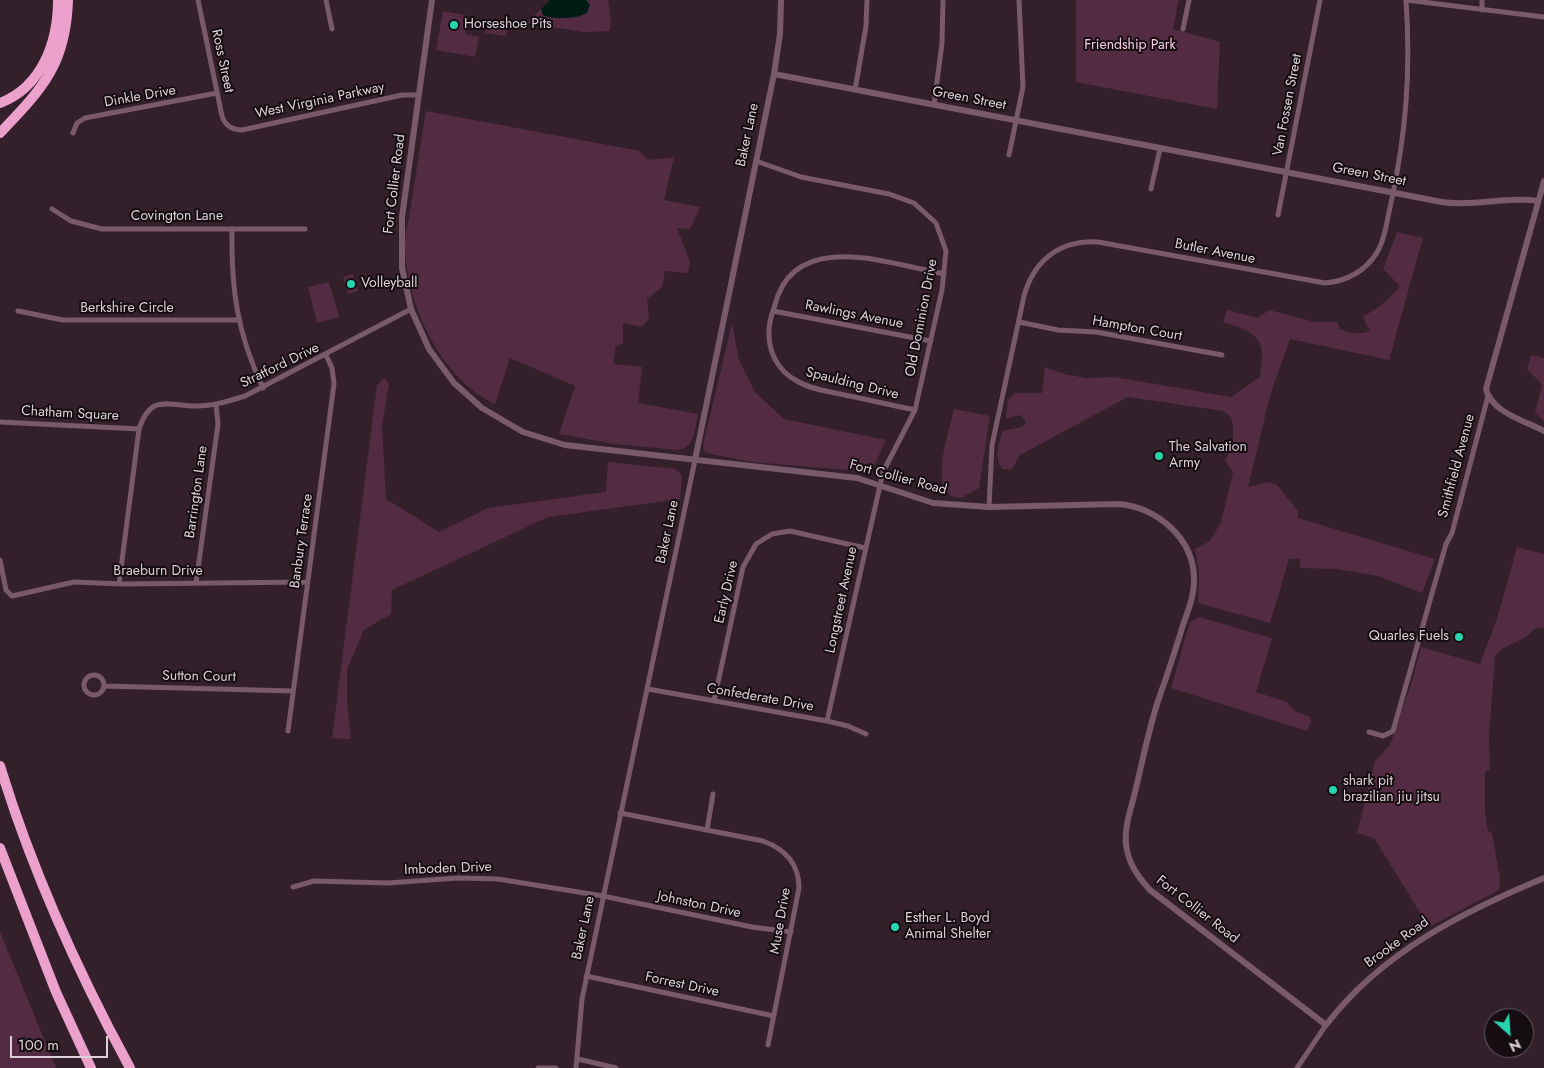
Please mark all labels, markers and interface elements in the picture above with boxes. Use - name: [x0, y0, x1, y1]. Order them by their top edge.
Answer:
- place label: Horseshoe Pits: [464, 17, 552, 33]
- marker: Horseshoe Pits: [448, 19, 460, 31]
- street label: Ross Street: [207, 28, 237, 94]
- park label: Friendship Park: [1084, 38, 1176, 54]
- street label: Van Fossen Street: [1270, 52, 1306, 158]
- street label: West Virginia Parkway: [254, 79, 386, 123]
- street label: Dinkle Drive: [103, 82, 177, 112]
- street label: Green Street: [931, 84, 1007, 114]
- street label: Baker Lane: [733, 102, 763, 168]
- street label: Fort Collier Road: [381, 133, 409, 235]
- street label: Green Street: [1331, 160, 1407, 190]
- street label: Covington Lane: [131, 209, 223, 225]
- street label: Butler Avenue: [1173, 236, 1257, 268]
- street label: Old Dominion Drive: [902, 258, 942, 378]
- place label: Volleyball: [361, 276, 418, 292]
- marker: Volleyball: [345, 278, 357, 290]
- street label: Rawlings Avenue: [803, 297, 905, 333]
- street label: Berkshire Circle: [80, 301, 174, 317]
- street label: Hampton Court: [1091, 313, 1183, 345]
- street label: Stratford Drive: [238, 340, 322, 392]
- street label: Spaulding Drive: [804, 364, 900, 404]
- street label: Chatham Square: [21, 403, 119, 425]
- street label: Smithfield Avenue: [1435, 412, 1479, 520]
- place label: The Salvation Army: [1169, 440, 1247, 472]
- street label: Barrington Lane: [182, 445, 212, 539]
- marker: The Salvation Army: [1153, 450, 1165, 462]
- street label: Fort Collier Road: [847, 457, 949, 499]
- street label: Banbury Terrace: [287, 493, 317, 589]
- street label: Baker Lane: [653, 499, 683, 565]
- street label: Longstreet Avenue: [823, 545, 861, 655]
- street label: Early Drive: [712, 559, 742, 625]
- street label: Braeburn Drive: [113, 564, 203, 580]
- place label: Quarles Fuels: [1369, 629, 1449, 645]
- marker: Quarles Fuels: [1453, 631, 1465, 643]
- street label: Sutton Court: [162, 668, 236, 686]
- street label: Confederate Drive: [705, 680, 815, 716]
- place label: shark pit brazilian jiu jitsu: [1343, 774, 1440, 806]
- marker: shark pit brazilian jiu jitsu: [1327, 784, 1339, 796]
- street label: Imboden Drive: [404, 859, 492, 879]
- street label: Fort Collier Road: [1152, 873, 1242, 947]
- street label: Muse Drive: [767, 887, 795, 955]
- street label: Johnston Drive: [656, 888, 742, 922]
- street label: Baker Lane: [569, 895, 599, 961]
- place label: Esther L. Boyd Animal Shelter: [905, 911, 991, 944]
- street label: Brooke Road: [1362, 914, 1432, 972]
- marker: Esther L. Boyd Animal Shelter: [889, 921, 901, 933]
- street label: Forrest Drive: [643, 969, 721, 1001]
- north arrow: [1484, 1008, 1534, 1058]
- scale bar: [12, 1026, 110, 1058]
- text: 100 m: [18, 1034, 59, 1056]
- text: N: [1506, 1034, 1525, 1057]

